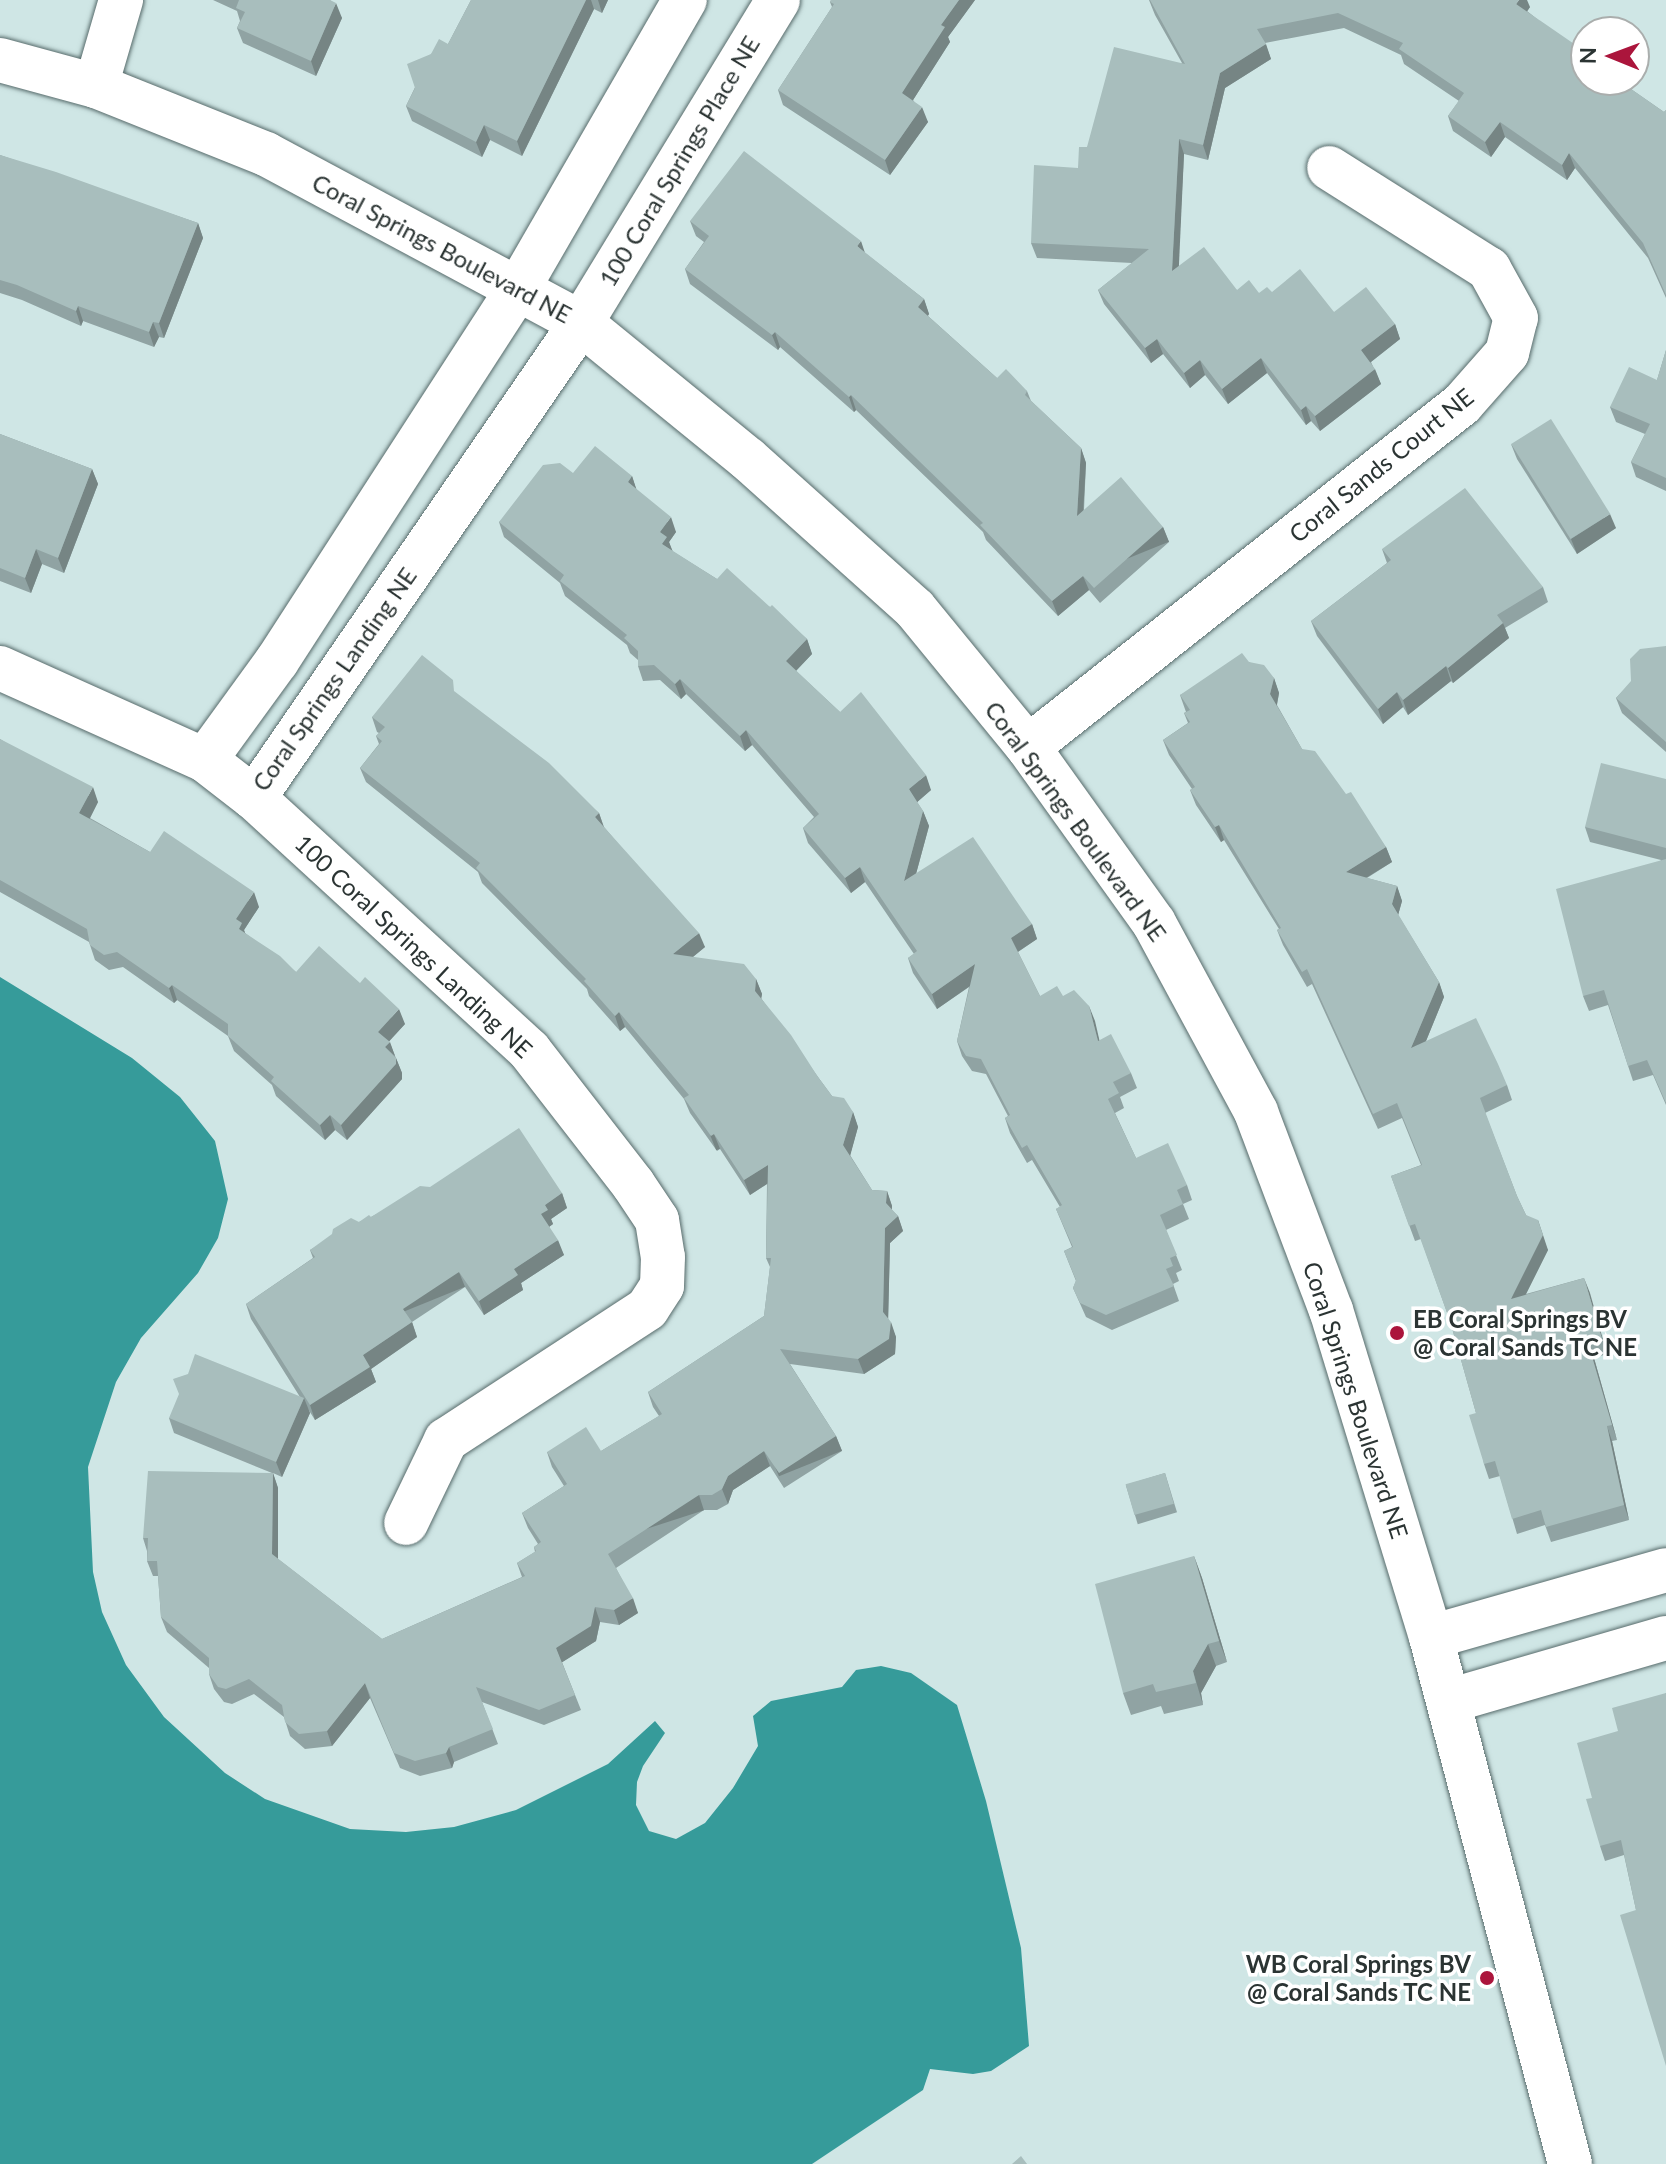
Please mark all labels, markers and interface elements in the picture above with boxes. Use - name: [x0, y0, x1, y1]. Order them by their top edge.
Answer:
- north arrow: [1570, 16, 1650, 96]
- street label: 100 Coral Springs Place NE: [593, 31, 765, 291]
- text: N: [1574, 47, 1601, 64]
- street label: Coral Springs Boulevard NE: [308, 167, 576, 329]
- street label: Coral Sands Court NE: [1283, 382, 1479, 548]
- street label: Coral Springs Landing NE: [246, 562, 422, 796]
- street label: Coral Springs Boulevard NE: [979, 696, 1173, 946]
- street label: 100 Coral Springs Landing NE: [289, 828, 539, 1064]
- street label: Coral Springs Boulevard NE: [1298, 1258, 1414, 1542]
- place label: EB Coral Springs BV @ Coral Sands TC NE: [1413, 1305, 1638, 1361]
- marker: EB Coral Springs BV @ Coral Sands TC NE: [1388, 1324, 1406, 1342]
- place label: WB Coral Springs BV @ Coral Sands TC NE: [1246, 1950, 1471, 2006]
- marker: WB Coral Springs BV @ Coral Sands TC NE: [1478, 1969, 1496, 1987]

